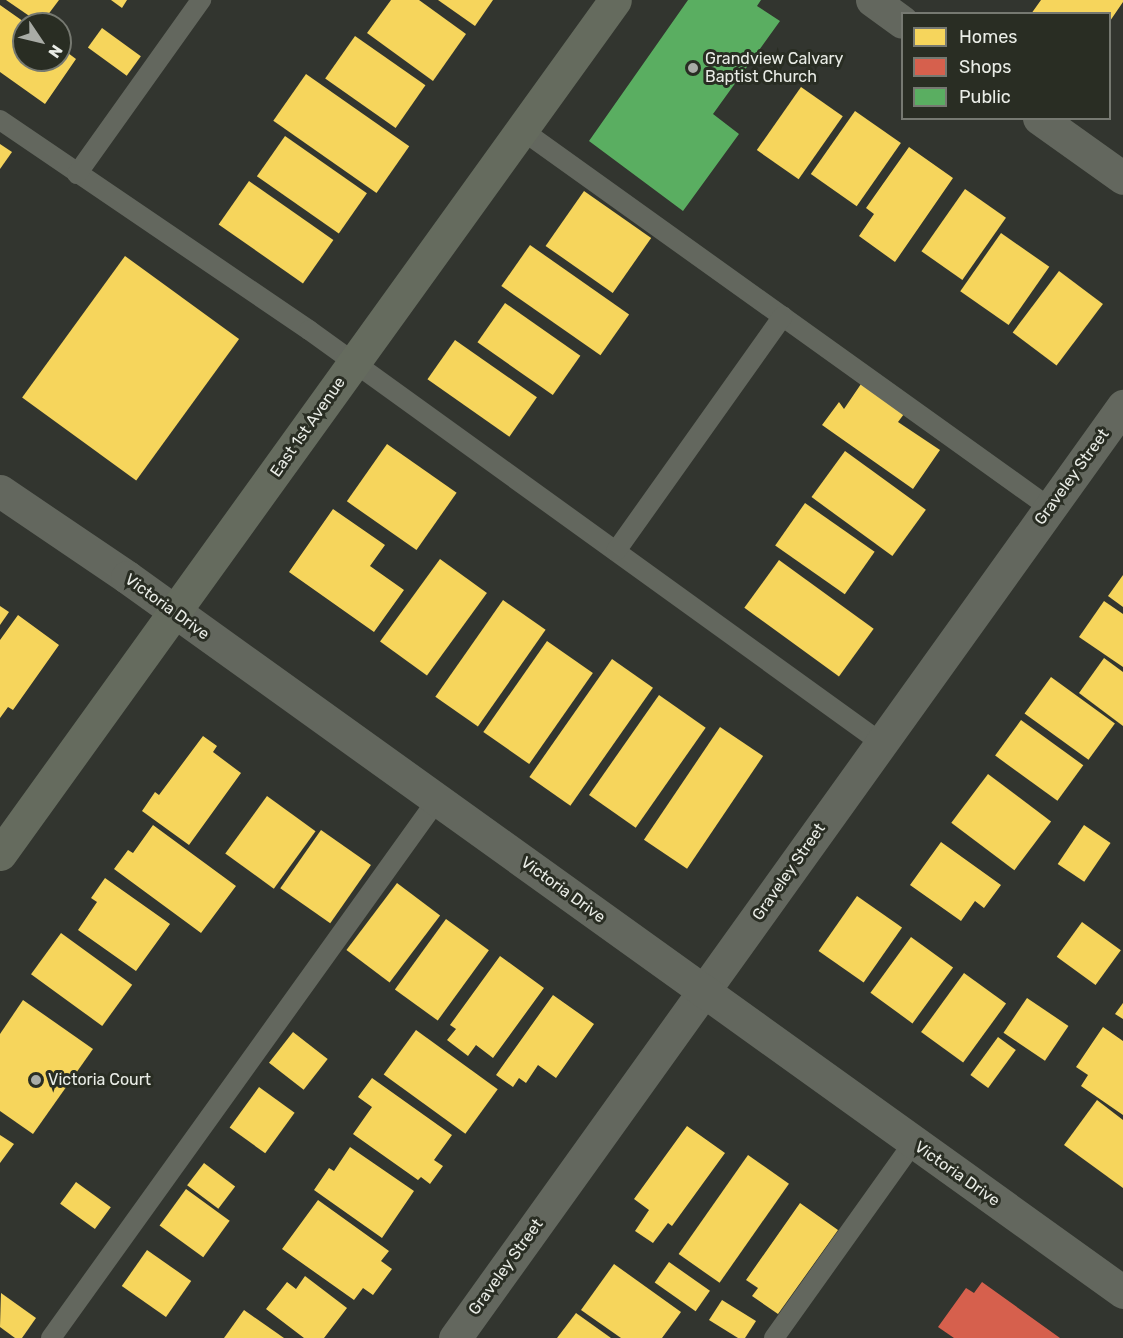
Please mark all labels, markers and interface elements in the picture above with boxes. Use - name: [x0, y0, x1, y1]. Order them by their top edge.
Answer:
- north arrow: [12, 12, 72, 72]
- legend: [901, 12, 1111, 120]
- text: Homes: [959, 26, 1017, 48]
- text: N: [44, 41, 67, 62]
- place label: Grandview Calvary Baptist Church: [705, 49, 844, 87]
- text: Shops: [959, 56, 1011, 78]
- marker: Grandview Calvary Baptist Church: [686, 61, 700, 75]
- text: Public: [959, 86, 1011, 108]
- street label: East 1st Avenue: [266, 373, 350, 481]
- street label: Graveley Street: [1031, 425, 1113, 529]
- street label: Victoria Drive: [121, 570, 213, 644]
- street label: Graveley Street: [748, 820, 830, 924]
- street label: Victoria Drive: [517, 853, 609, 927]
- place label: Victoria Court: [48, 1070, 151, 1090]
- marker: Victoria Court: [29, 1073, 43, 1087]
- street label: Victoria Drive: [911, 1138, 1003, 1210]
- street label: Graveley Street: [465, 1215, 547, 1319]

